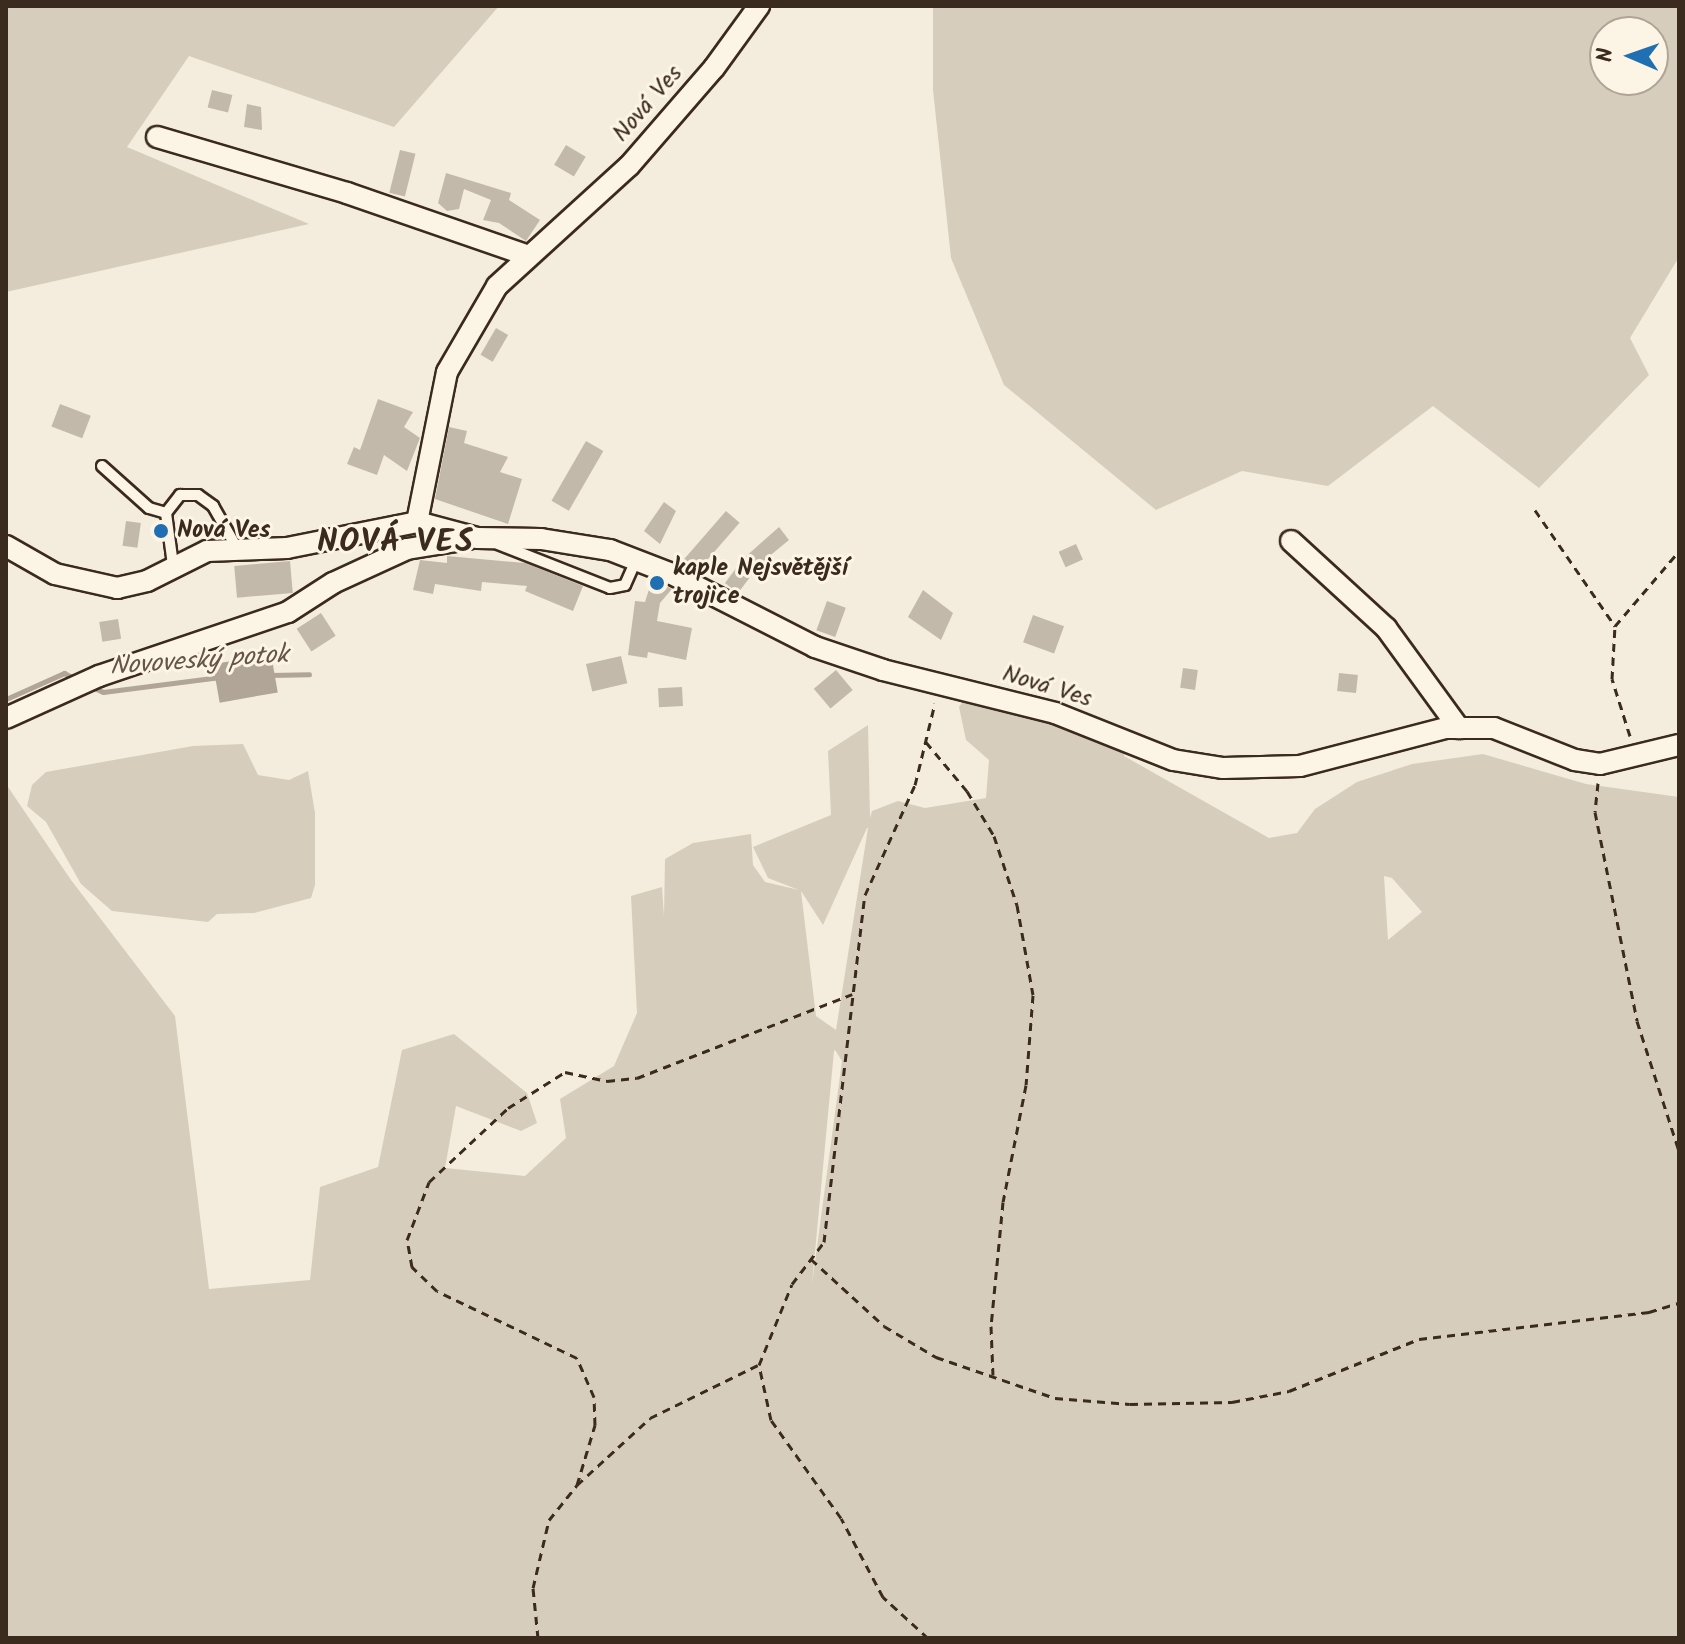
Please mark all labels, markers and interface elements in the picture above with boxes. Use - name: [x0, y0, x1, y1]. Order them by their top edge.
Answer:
- north arrow: [1589, 16, 1669, 96]
- text: N: [1589, 48, 1624, 63]
- street label: Nová Ves: [607, 60, 689, 148]
- place label: Nová Ves: [177, 517, 271, 545]
- marker: Nová Ves: [152, 522, 170, 540]
- district label: NOVÁ VES: [317, 524, 475, 562]
- place label: kaple Nejsvětější trojice: [673, 555, 848, 611]
- marker: kaple Nejsvětější trojice: [648, 574, 666, 592]
- water label: Novoveský potok: [109, 640, 289, 684]
- street label: Nová Ves: [999, 660, 1095, 714]

